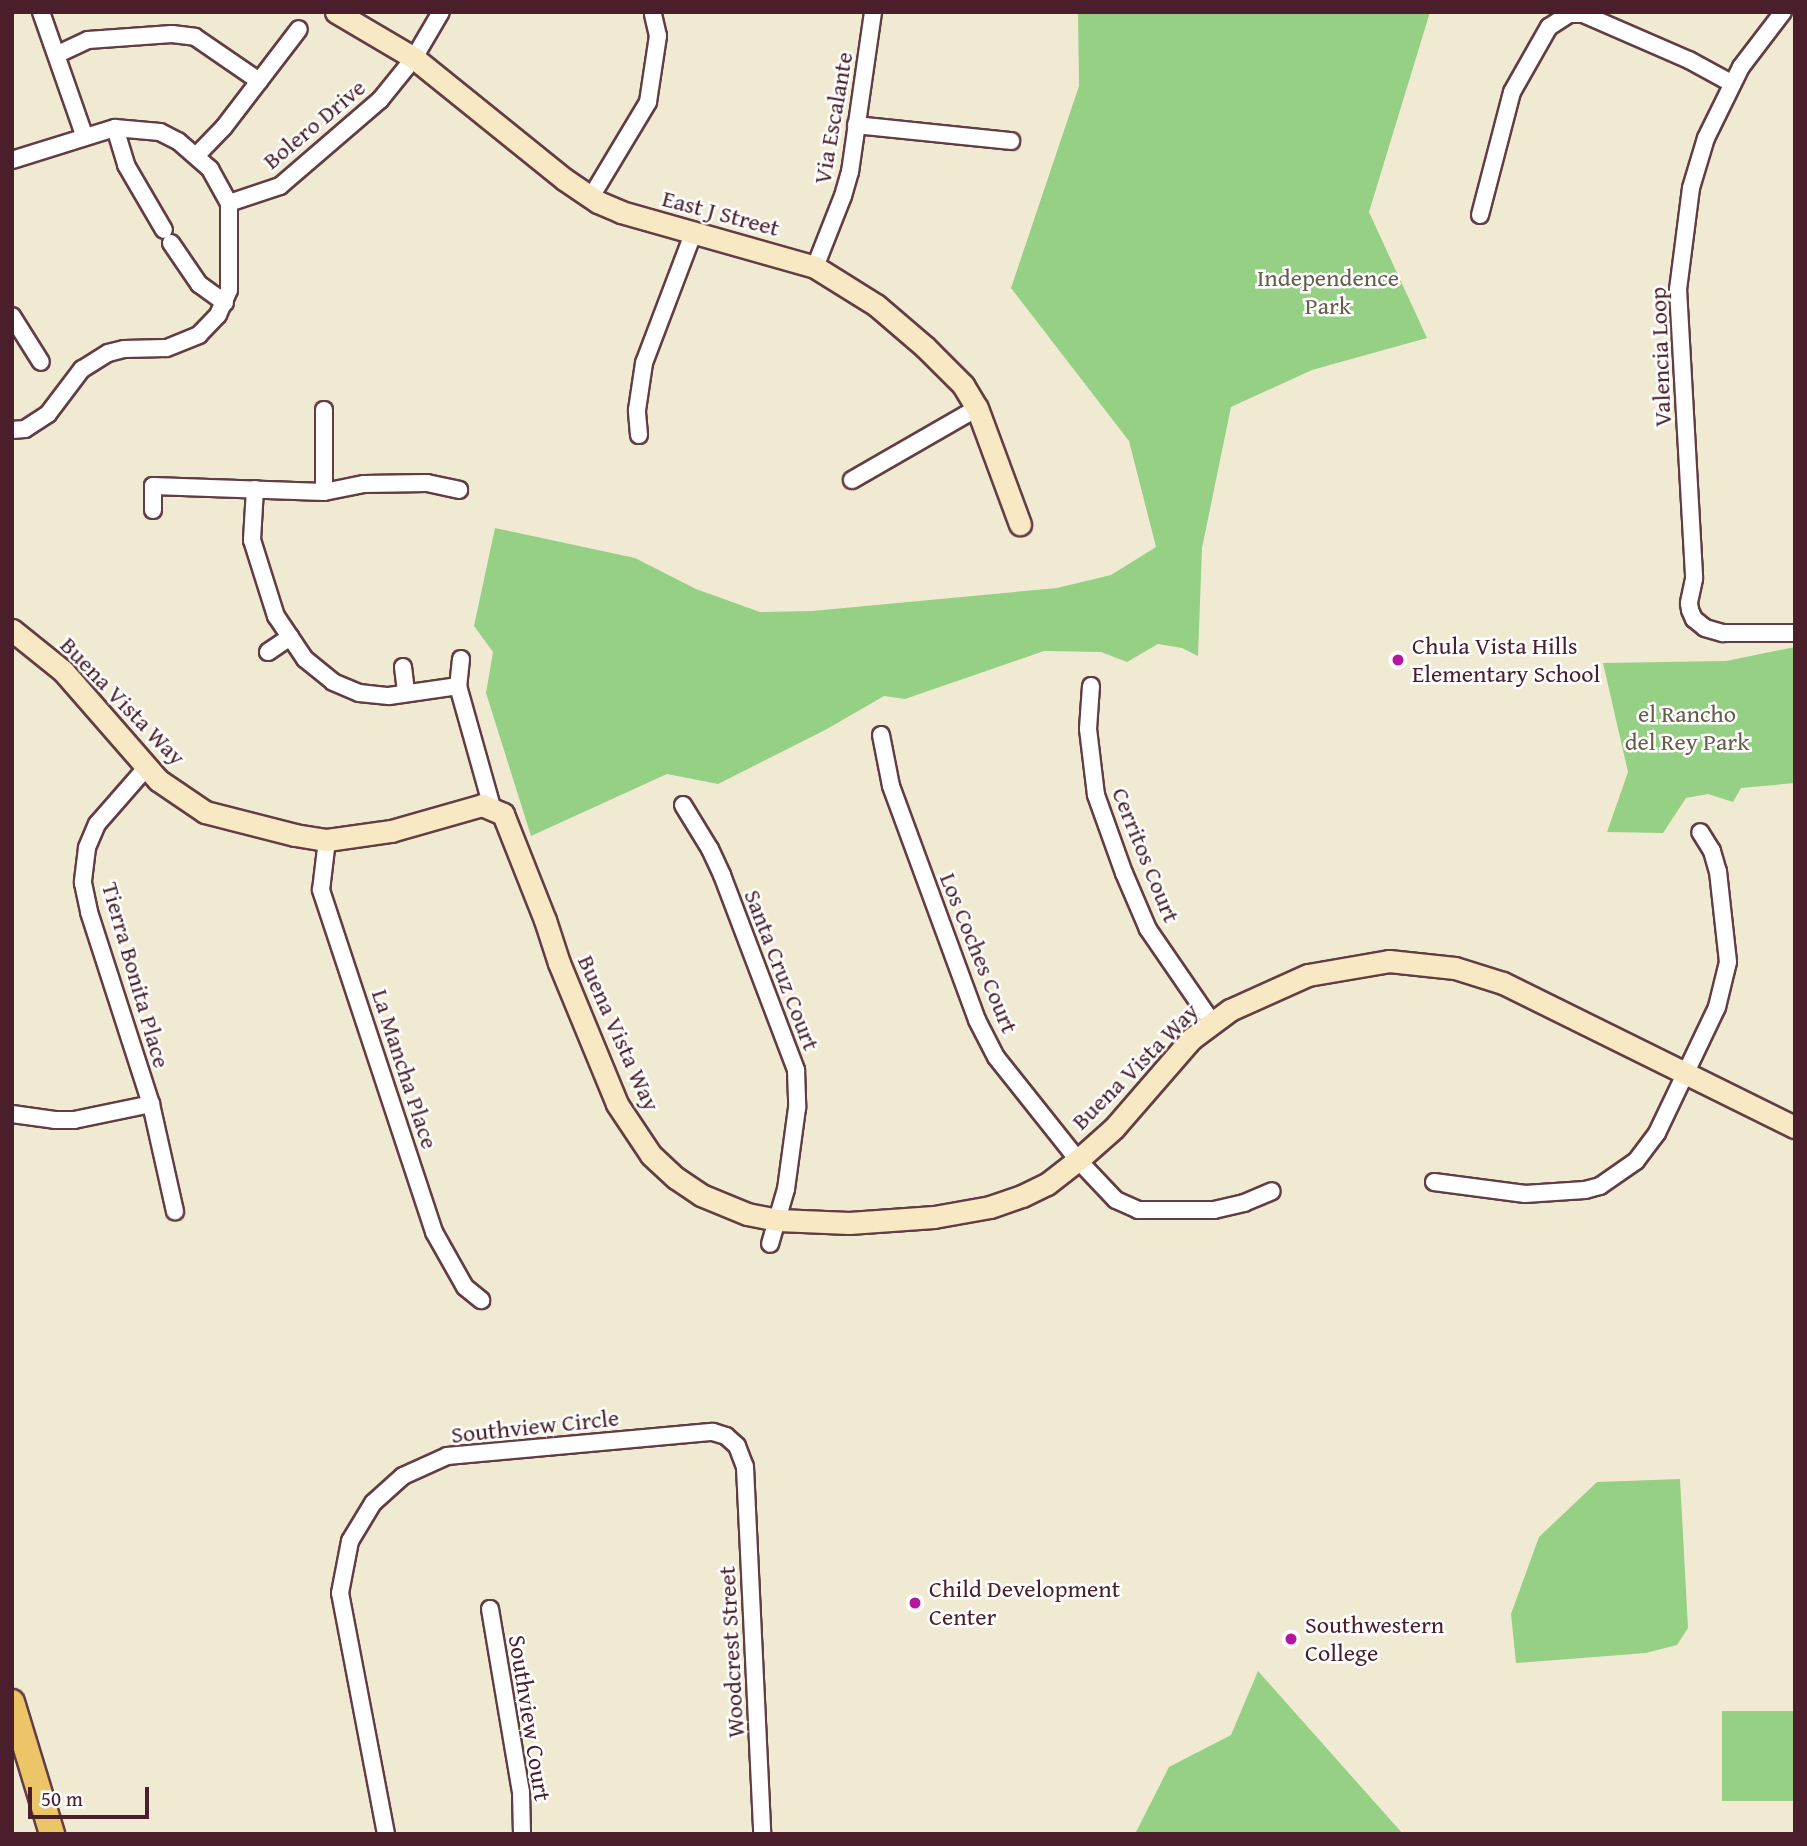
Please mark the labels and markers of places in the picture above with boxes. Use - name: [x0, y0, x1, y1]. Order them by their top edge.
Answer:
- place label: Chula Vista Hills Elementary School: [1412, 632, 1600, 688]
- marker: Chula Vista Hills Elementary School: [1390, 652, 1406, 668]
- place label: Child Development Center: [929, 1575, 1120, 1631]
- marker: Child Development Center: [907, 1595, 923, 1611]
- place label: Southwestern College: [1305, 1611, 1444, 1667]
- marker: Southwestern College: [1283, 1631, 1299, 1647]

